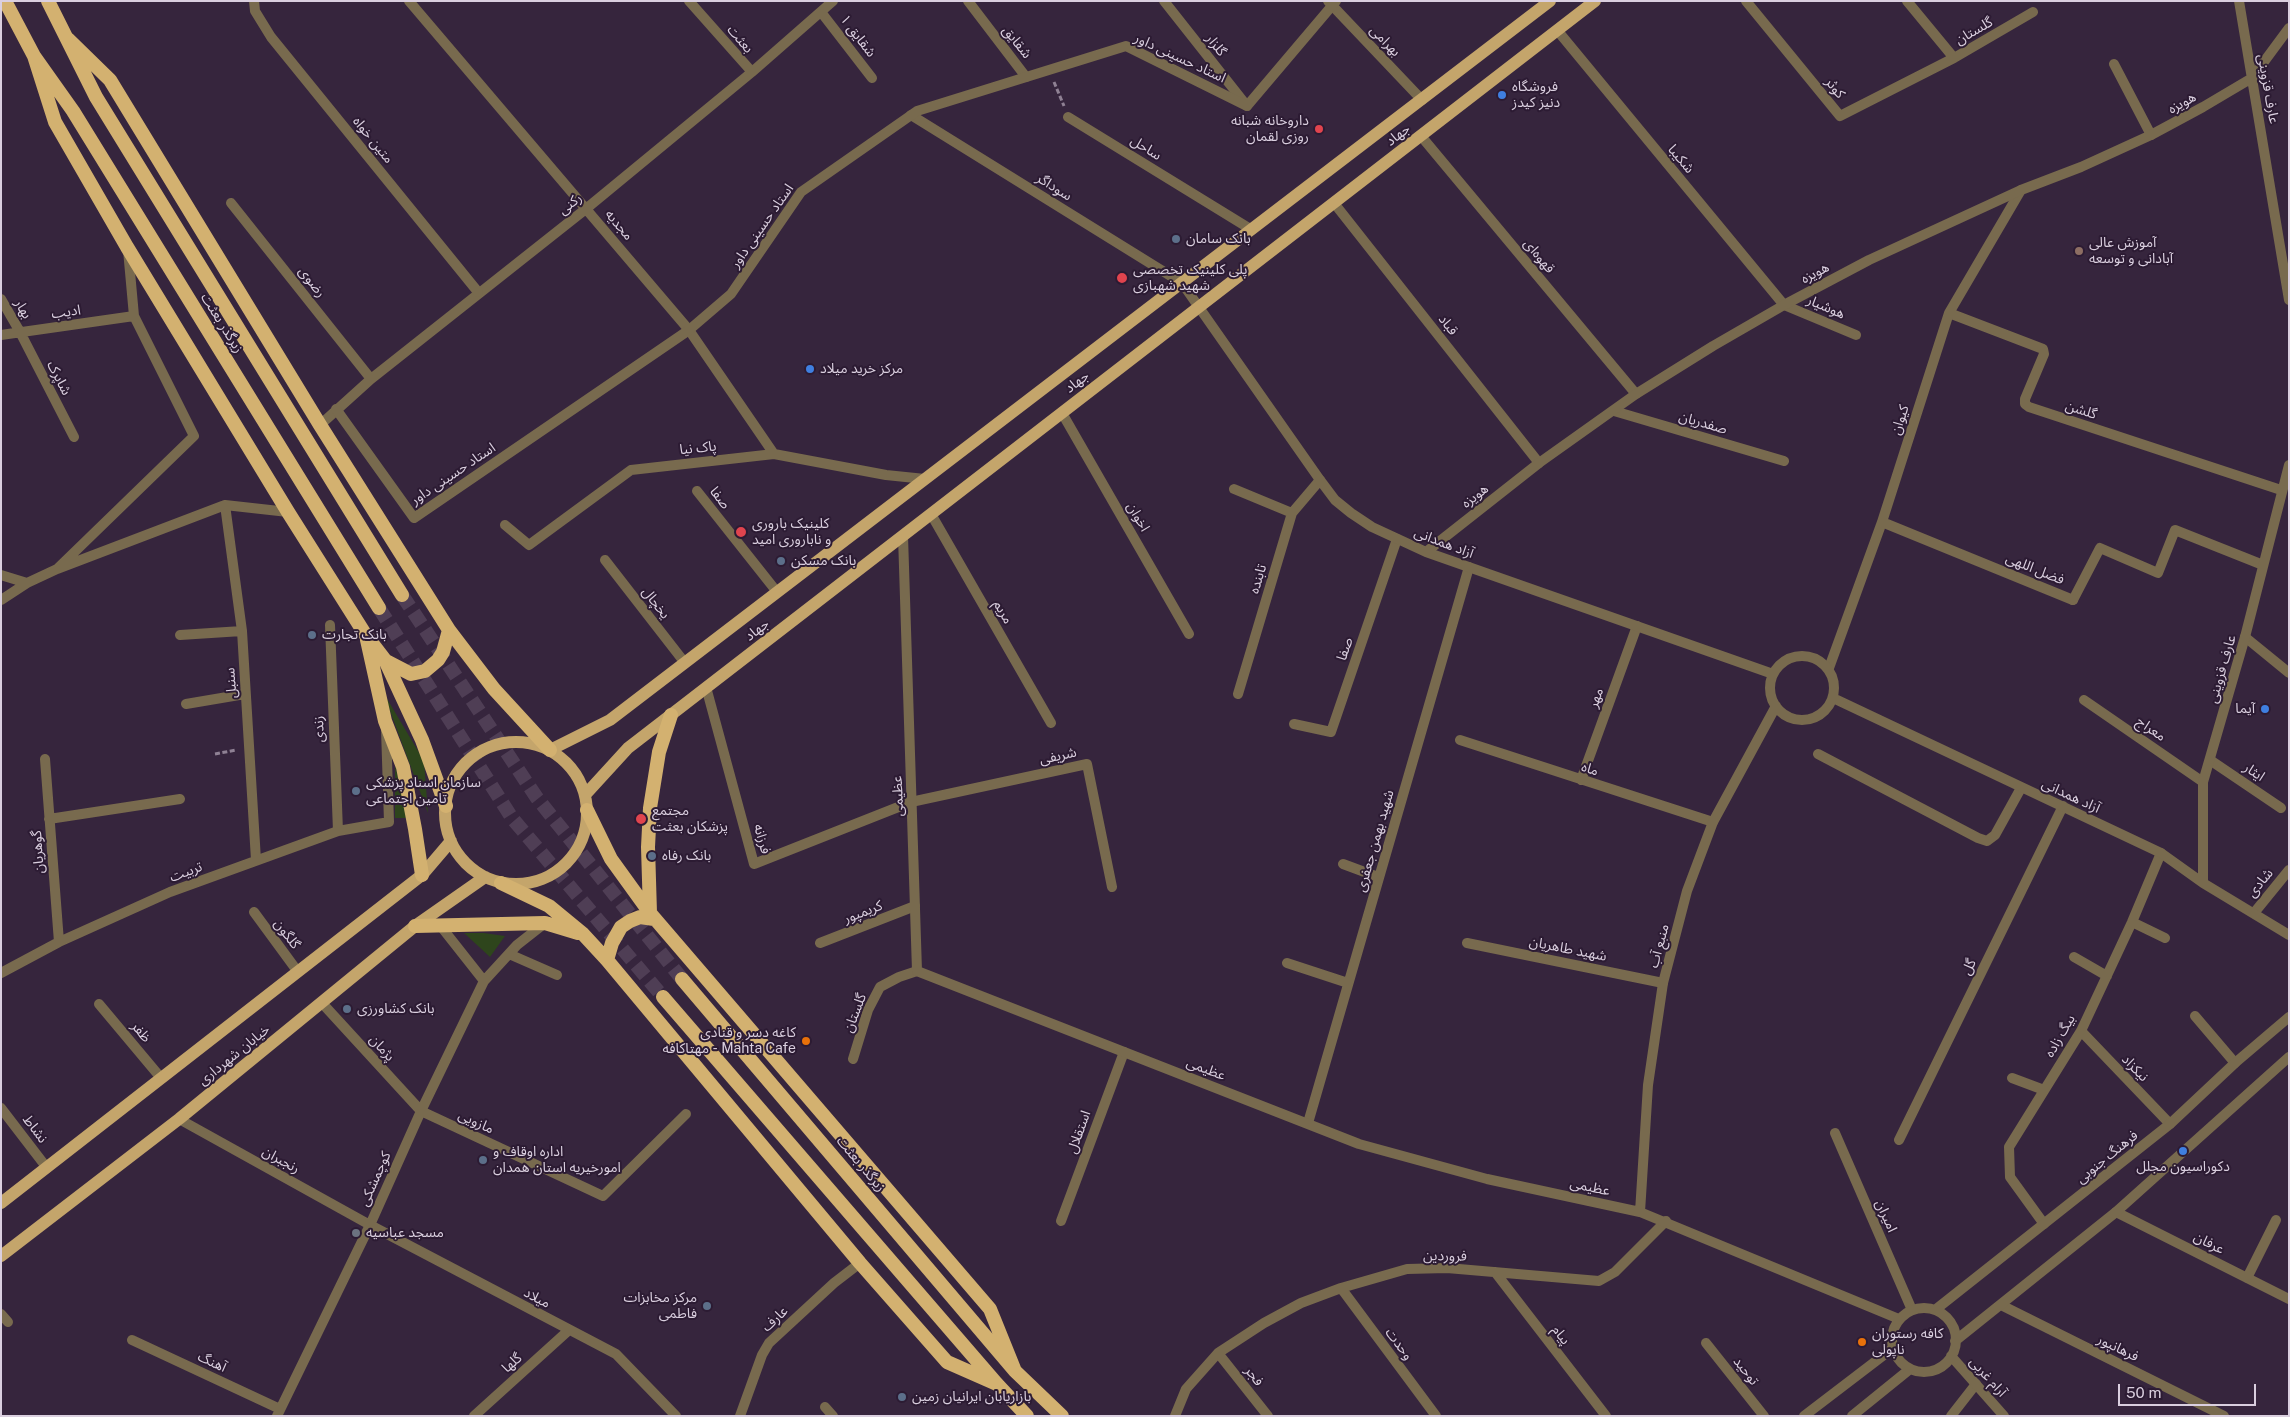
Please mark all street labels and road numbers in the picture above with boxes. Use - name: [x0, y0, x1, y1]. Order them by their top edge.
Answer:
- street label: شقایق ۱: [837, 11, 879, 61]
- street label: گلستان: [1952, 14, 1996, 48]
- street label: بعثت: [723, 22, 757, 56]
- street label: شقایق: [999, 22, 1035, 62]
- street label: بهرامی: [1366, 22, 1404, 60]
- street label: استاد حسینی داور: [1132, 29, 1228, 87]
- street label: گلزار: [1202, 31, 1230, 59]
- street label: عارف قزوینی: [2254, 53, 2282, 125]
- street label: کوثر: [1822, 74, 1848, 102]
- street label: هویزه: [2165, 89, 2199, 117]
- street label: متین خواه: [349, 113, 397, 167]
- street label: جهاد: [1383, 120, 1413, 150]
- street label: ساحل: [1127, 132, 1165, 164]
- street label: شکیبا: [1664, 141, 1698, 177]
- street label: سوداگر: [1033, 170, 1075, 204]
- street label: استاد حسینی داور: [727, 181, 797, 271]
- street label: رکنی: [555, 190, 585, 218]
- street label: مجدیه: [601, 206, 637, 244]
- street label: قهوه‌ای: [1520, 235, 1558, 277]
- street label: هویزه: [1798, 259, 1832, 287]
- street label: رضوی: [295, 263, 329, 301]
- street label: زیرگذر بعثت: [197, 290, 247, 356]
- street label: هوشیار: [1804, 291, 1848, 323]
- street label: بهار: [11, 296, 35, 322]
- street label: ادیب: [50, 302, 82, 322]
- street label: قباد: [1435, 311, 1461, 339]
- street label: شاپرک: [43, 358, 75, 398]
- street label: جهاد: [1062, 367, 1092, 397]
- street label: گلشن: [2063, 397, 2099, 423]
- street label: کیوان: [1887, 403, 1913, 437]
- street label: صفدریان: [1677, 408, 1729, 438]
- street label: پاک نیا: [679, 438, 717, 458]
- street label: استاد حسینی داور: [407, 439, 499, 509]
- street label: هویزه: [1458, 480, 1492, 512]
- street label: صفا: [706, 484, 734, 512]
- street label: اخوان: [1123, 499, 1153, 535]
- street label: آزاد همدانی: [1412, 524, 1476, 562]
- street label: فضل اللهی: [2003, 550, 2067, 588]
- street label: تابنده: [1246, 562, 1270, 596]
- street label: یخچال: [638, 584, 674, 622]
- street label: مریم: [990, 597, 1016, 627]
- street label: جهاد: [742, 615, 772, 645]
- street label: عارف قزوینی: [2204, 633, 2240, 705]
- street label: صفا: [1333, 635, 1357, 663]
- street label: سنبل: [222, 667, 240, 699]
- street label: مهر: [1585, 686, 1607, 710]
- street label: معراج: [2133, 713, 2169, 745]
- street label: زندی: [310, 715, 328, 743]
- street label: شریفی: [1038, 744, 1078, 768]
- street label: ماه: [1579, 758, 1601, 780]
- street label: ایثار: [2240, 759, 2268, 785]
- street label: عظیمی: [889, 775, 907, 817]
- street label: آزاد همدانی: [2039, 775, 2103, 817]
- street label: شهید بهمن جعفری: [1352, 788, 1398, 894]
- street label: فرزانه: [750, 822, 774, 856]
- street label: گوهریان: [28, 830, 48, 874]
- street label: تربیت: [167, 858, 205, 886]
- street label: شادی: [2243, 865, 2277, 901]
- street label: کریمپور: [841, 897, 885, 927]
- street label: گلگون: [270, 916, 304, 952]
- street label: منبع آب: [1645, 922, 1673, 970]
- street label: شهید طاهریان: [1528, 933, 1608, 965]
- street label: گل: [1958, 956, 1980, 978]
- street label: گلستان: [840, 991, 870, 1035]
- street label: بیگ زاده: [2041, 1012, 2079, 1060]
- street label: ظفر: [128, 1018, 154, 1046]
- street label: خیابان شهرداری: [195, 1021, 273, 1089]
- street label: پژمان: [366, 1031, 398, 1065]
- street label: نیکزاد: [2118, 1051, 2152, 1085]
- street label: عظیمی: [1184, 1054, 1228, 1084]
- street label: مازویی: [456, 1107, 496, 1137]
- street label: استقلال: [1063, 1108, 1095, 1156]
- street label: نشاط: [19, 1112, 51, 1146]
- street label: فرهنگ جنوبی: [2073, 1127, 2141, 1187]
- street label: زیرگذر بعثت: [833, 1133, 889, 1195]
- street label: رنجبران: [259, 1143, 303, 1177]
- street label: کوچمشکی: [356, 1149, 394, 1209]
- street label: عظیمی: [1568, 1175, 1612, 1199]
- street label: امیران: [1871, 1197, 1901, 1235]
- street label: عرفان: [2191, 1228, 2227, 1258]
- street label: فروردین: [1423, 1247, 1467, 1265]
- street label: میلاد: [521, 1284, 553, 1312]
- street label: عارف: [758, 1303, 792, 1335]
- street label: پیام: [1548, 1322, 1574, 1348]
- street label: وحدت: [1382, 1325, 1416, 1363]
- street label: فرهانپور: [2095, 1331, 2141, 1365]
- street label: آهنگ: [195, 1348, 229, 1376]
- street label: گلها: [499, 1350, 525, 1376]
- street label: توحید: [1730, 1353, 1762, 1389]
- street label: آرام غربی: [1966, 1354, 2010, 1400]
- street label: فجر: [1241, 1363, 1267, 1389]

